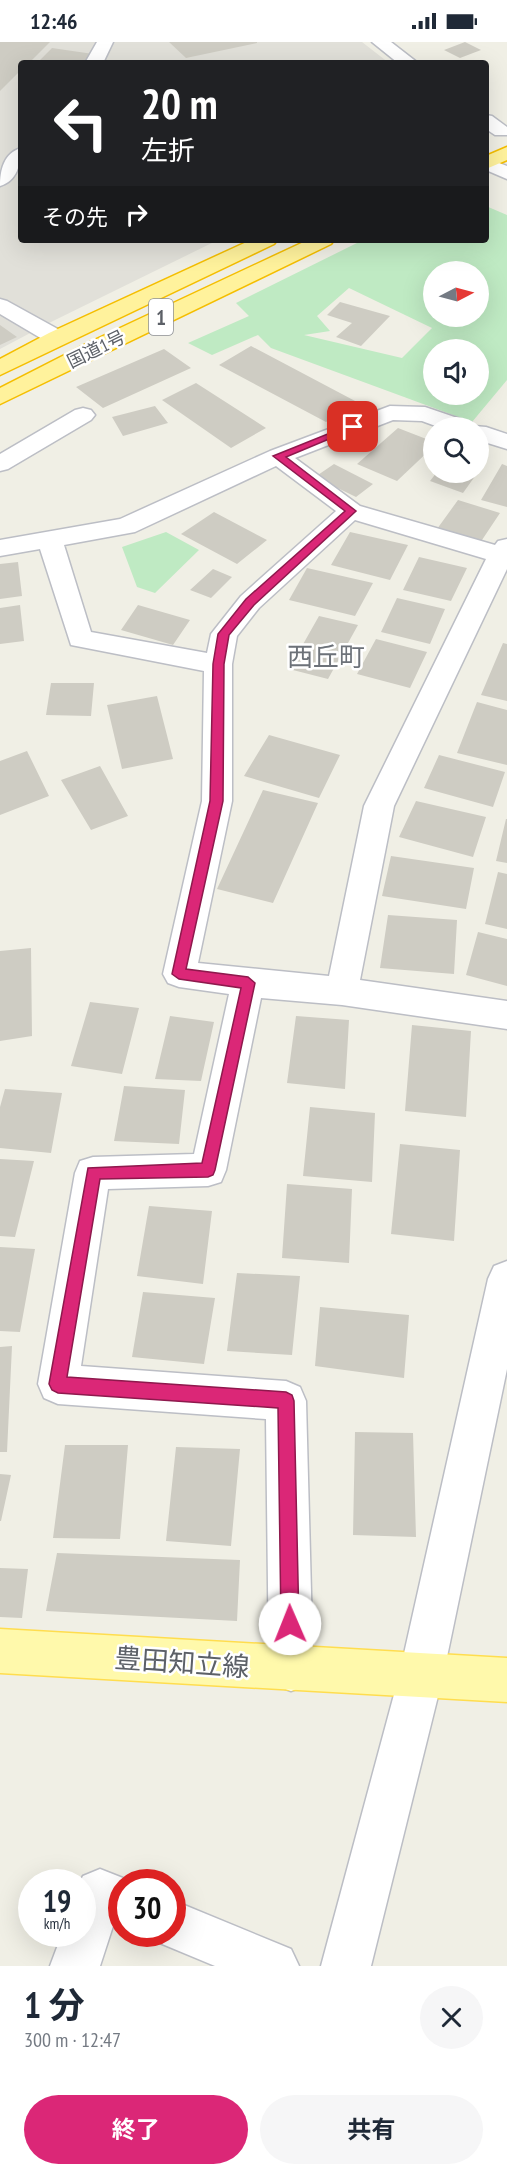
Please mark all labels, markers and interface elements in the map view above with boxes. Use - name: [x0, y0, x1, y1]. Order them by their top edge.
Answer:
- text: 12:46: [30, 7, 78, 35]
- text: 20 m: [141, 76, 218, 131]
- icon: left: [42, 84, 120, 162]
- text: 左折: [141, 133, 195, 167]
- icon: right: [120, 198, 153, 231]
- text: その先: [42, 203, 108, 231]
- north arrow: [423, 261, 489, 327]
- map controls: [423, 261, 489, 483]
- road number: 1: [149, 299, 173, 335]
- street label: 国道1号: [63, 325, 129, 373]
- button: sound: [423, 339, 489, 405]
- pin: [327, 401, 378, 452]
- icon: arrive: [336, 410, 369, 443]
- button: search: [423, 417, 489, 483]
- district label: 西丘町: [287, 640, 365, 673]
- position arrow: [258, 1592, 322, 1656]
- street label: 豊田知立線: [113, 1640, 251, 1684]
- speed limit sign: 30: [108, 1869, 186, 1947]
- text: 19: [43, 1881, 71, 1920]
- text: km/h: [44, 1914, 70, 1933]
- text: 1 分: [24, 1981, 85, 2028]
- button: close: [420, 1986, 483, 2049]
- text: 300 m · 12:47: [24, 2027, 121, 2053]
- button: 終了: [24, 2095, 248, 2164]
- button: 共有: [260, 2095, 483, 2164]

